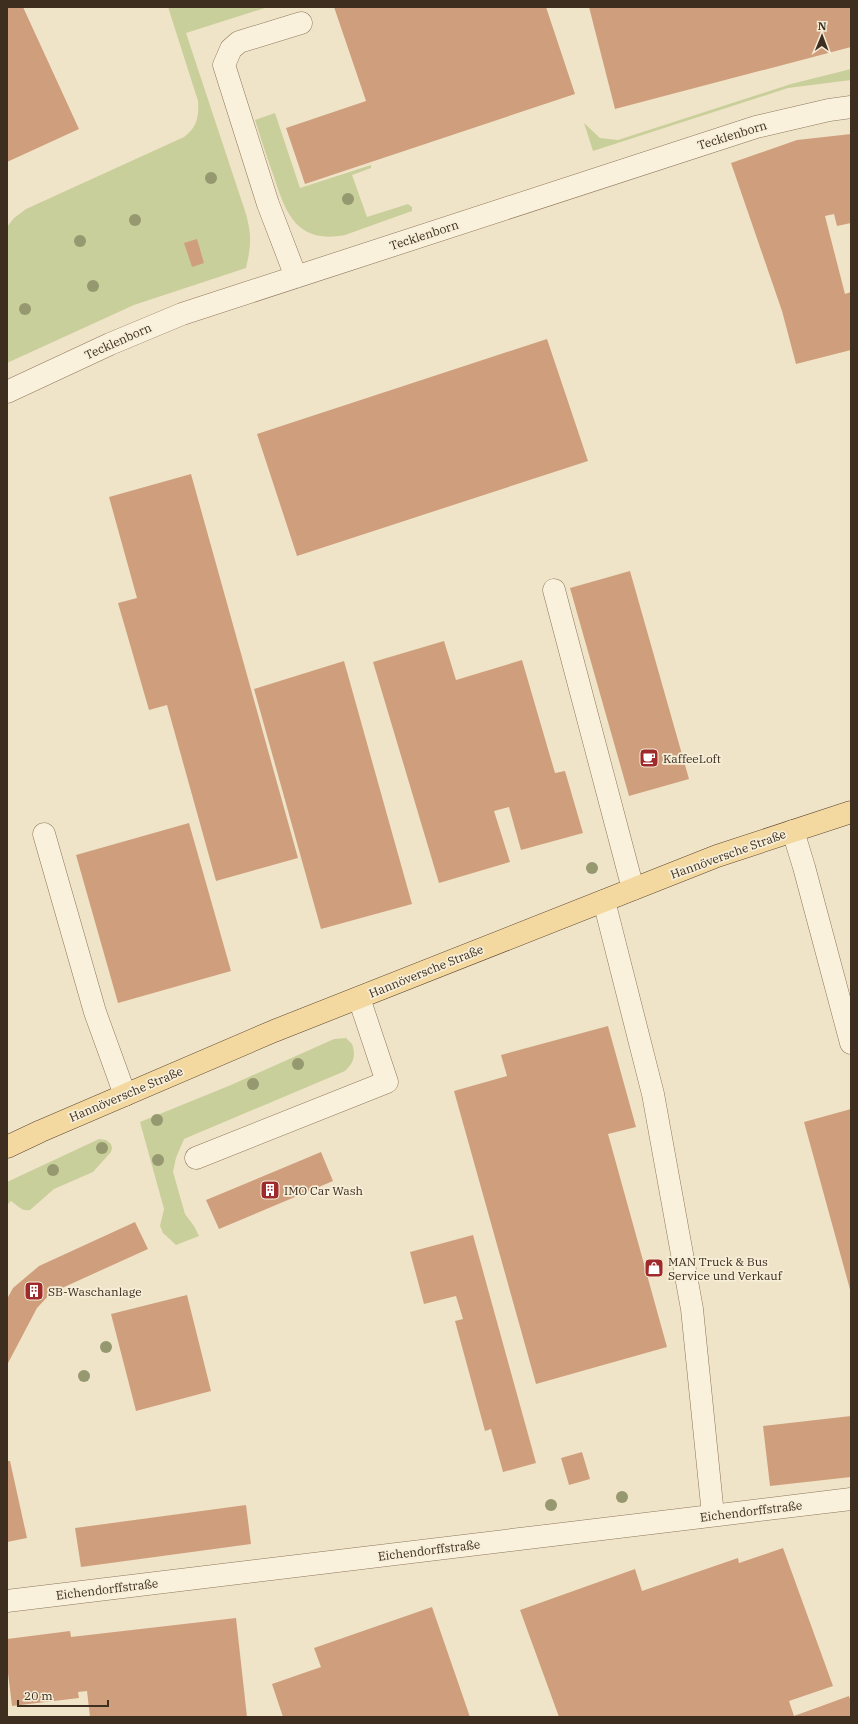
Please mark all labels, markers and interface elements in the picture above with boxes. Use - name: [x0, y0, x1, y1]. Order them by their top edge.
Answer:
- north arrow: [802, 16, 842, 56]
- text: N: [818, 19, 827, 33]
- street label: Tecklenborn: [696, 117, 769, 153]
- street label: Tecklenborn: [388, 217, 461, 253]
- street label: Tecklenborn: [82, 319, 154, 362]
- cafe icon: KaffeeLoft: [638, 747, 660, 769]
- place label: KaffeeLoft: [663, 751, 721, 766]
- street label: Hannöversche Straße: [668, 826, 788, 882]
- street label: Hannöversche Straße: [367, 941, 485, 1001]
- street label: Hannöversche Straße: [67, 1063, 185, 1125]
- building icon: IMO Car Wash: [259, 1179, 281, 1201]
- place label: IMO Car Wash: [284, 1183, 364, 1198]
- place label: MAN Truck & Bus Service und Verkauf: [668, 1254, 783, 1283]
- shop icon: MAN Truck & Bus Service und Verkauf: [643, 1257, 665, 1279]
- building icon: SB-Waschanlage: [23, 1280, 45, 1302]
- place label: SB-Waschanlage: [48, 1284, 142, 1299]
- street label: Eichendorffstraße: [699, 1497, 803, 1525]
- street label: Eichendorffstraße: [377, 1536, 481, 1564]
- street label: Eichendorffstraße: [55, 1575, 159, 1603]
- scale bar: [18, 1682, 108, 1708]
- text: 20 m: [24, 1688, 53, 1703]

